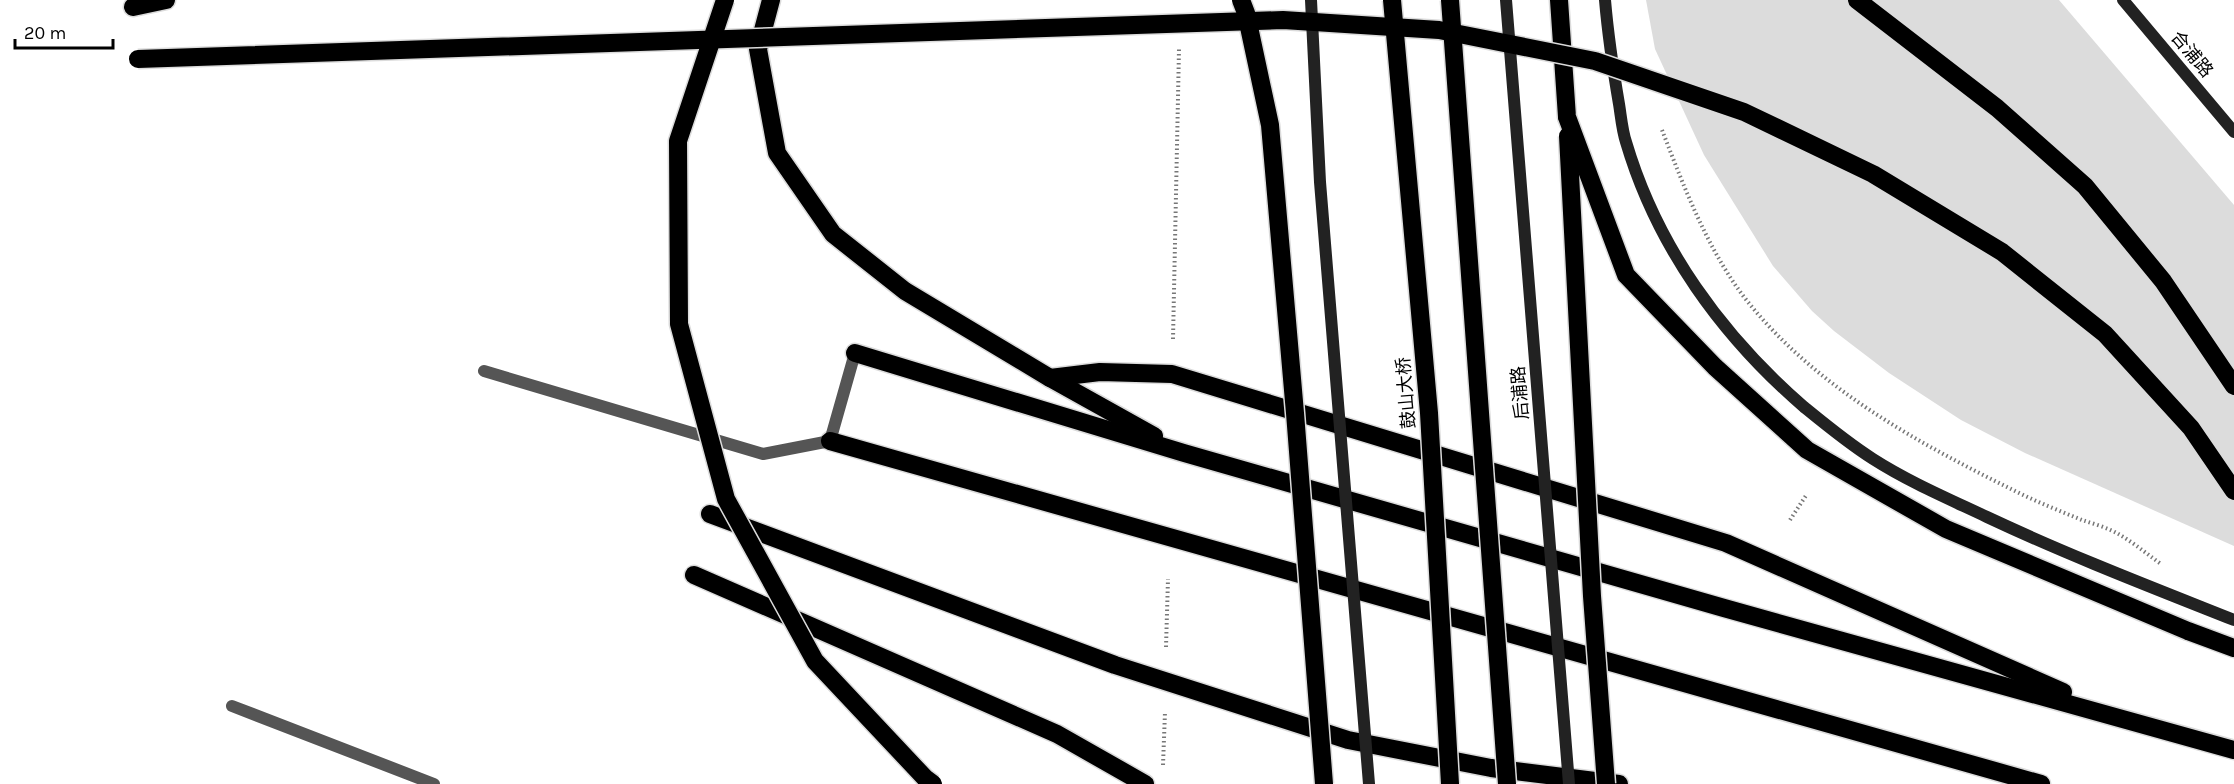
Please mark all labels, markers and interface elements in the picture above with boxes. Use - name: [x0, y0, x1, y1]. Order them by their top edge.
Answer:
- scale bar: [15, 12, 112, 50]
- text: 20 m: [24, 22, 66, 44]
- street label: 合浦路: [2166, 26, 2218, 82]
- street label: 鼓山大桥: [1392, 356, 1420, 430]
- street label: 后浦路: [1507, 365, 1533, 421]

